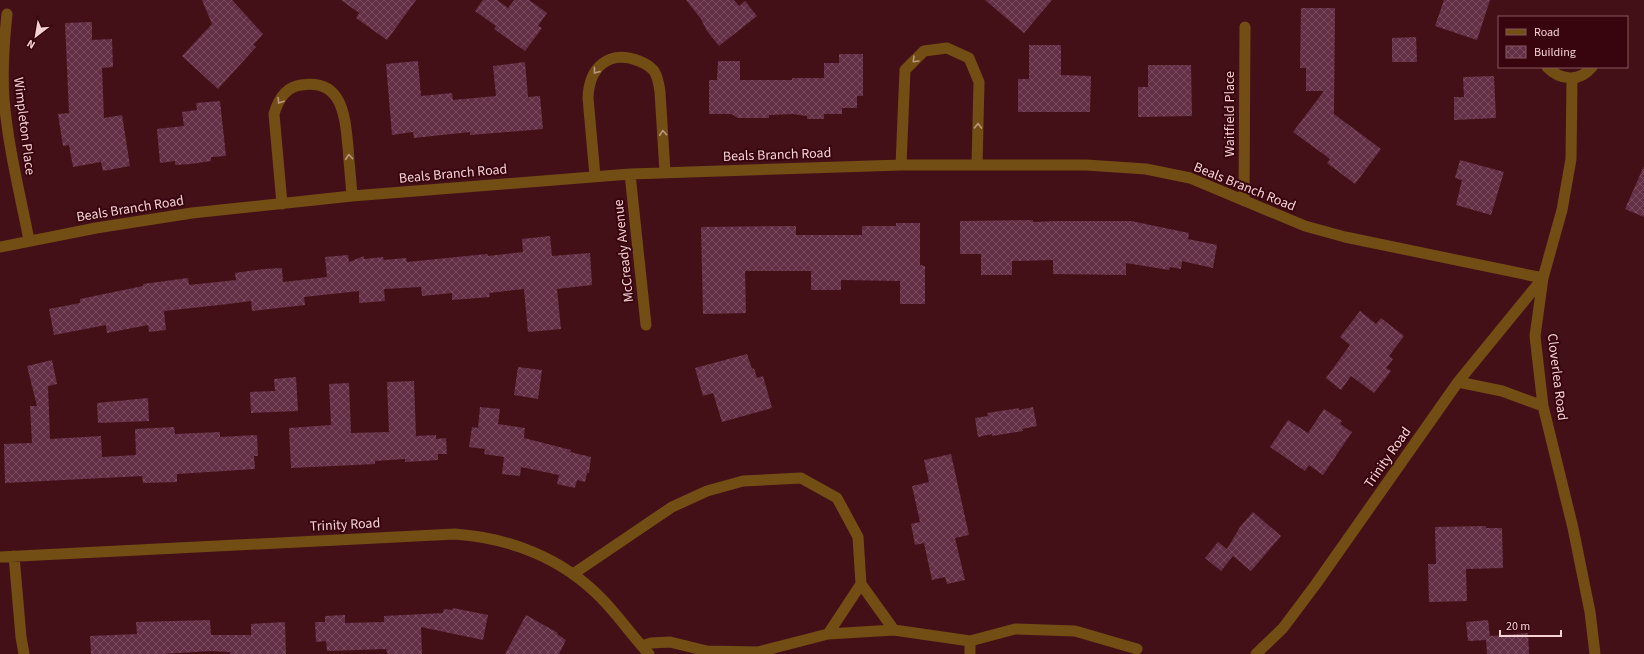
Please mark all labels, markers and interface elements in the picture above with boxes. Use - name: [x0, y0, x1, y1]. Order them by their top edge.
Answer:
- north arrow: [16, 16, 56, 56]
- legend: [1498, 16, 1628, 68]
- text: Road: [1534, 24, 1560, 41]
- text: N: [24, 36, 38, 52]
- text: Building: [1534, 44, 1576, 61]
- one-way arrow: [912, 55, 920, 63]
- one-way arrow: [594, 67, 601, 74]
- street label: Waitfield Place: [1220, 71, 1240, 157]
- street label: Wimpleton Place: [8, 76, 40, 176]
- one-way arrow: [277, 97, 284, 104]
- one-way arrow: [974, 123, 982, 129]
- one-way arrow: [658, 130, 667, 136]
- street label: Beals Branch Road: [722, 143, 832, 167]
- one-way arrow: [344, 154, 353, 160]
- street label: Beals Branch Road: [1191, 157, 1299, 217]
- street label: Beals Branch Road: [398, 159, 508, 189]
- street label: Beals Branch Road: [75, 191, 185, 227]
- street label: McCready Avenue: [609, 198, 639, 303]
- street label: Cloverlea Road: [1542, 332, 1572, 422]
- street label: Trinity Road: [1359, 423, 1416, 492]
- street label: Trinity Road: [309, 513, 381, 537]
- scale bar: [1500, 612, 1561, 638]
- text: 20 m: [1506, 618, 1530, 635]

